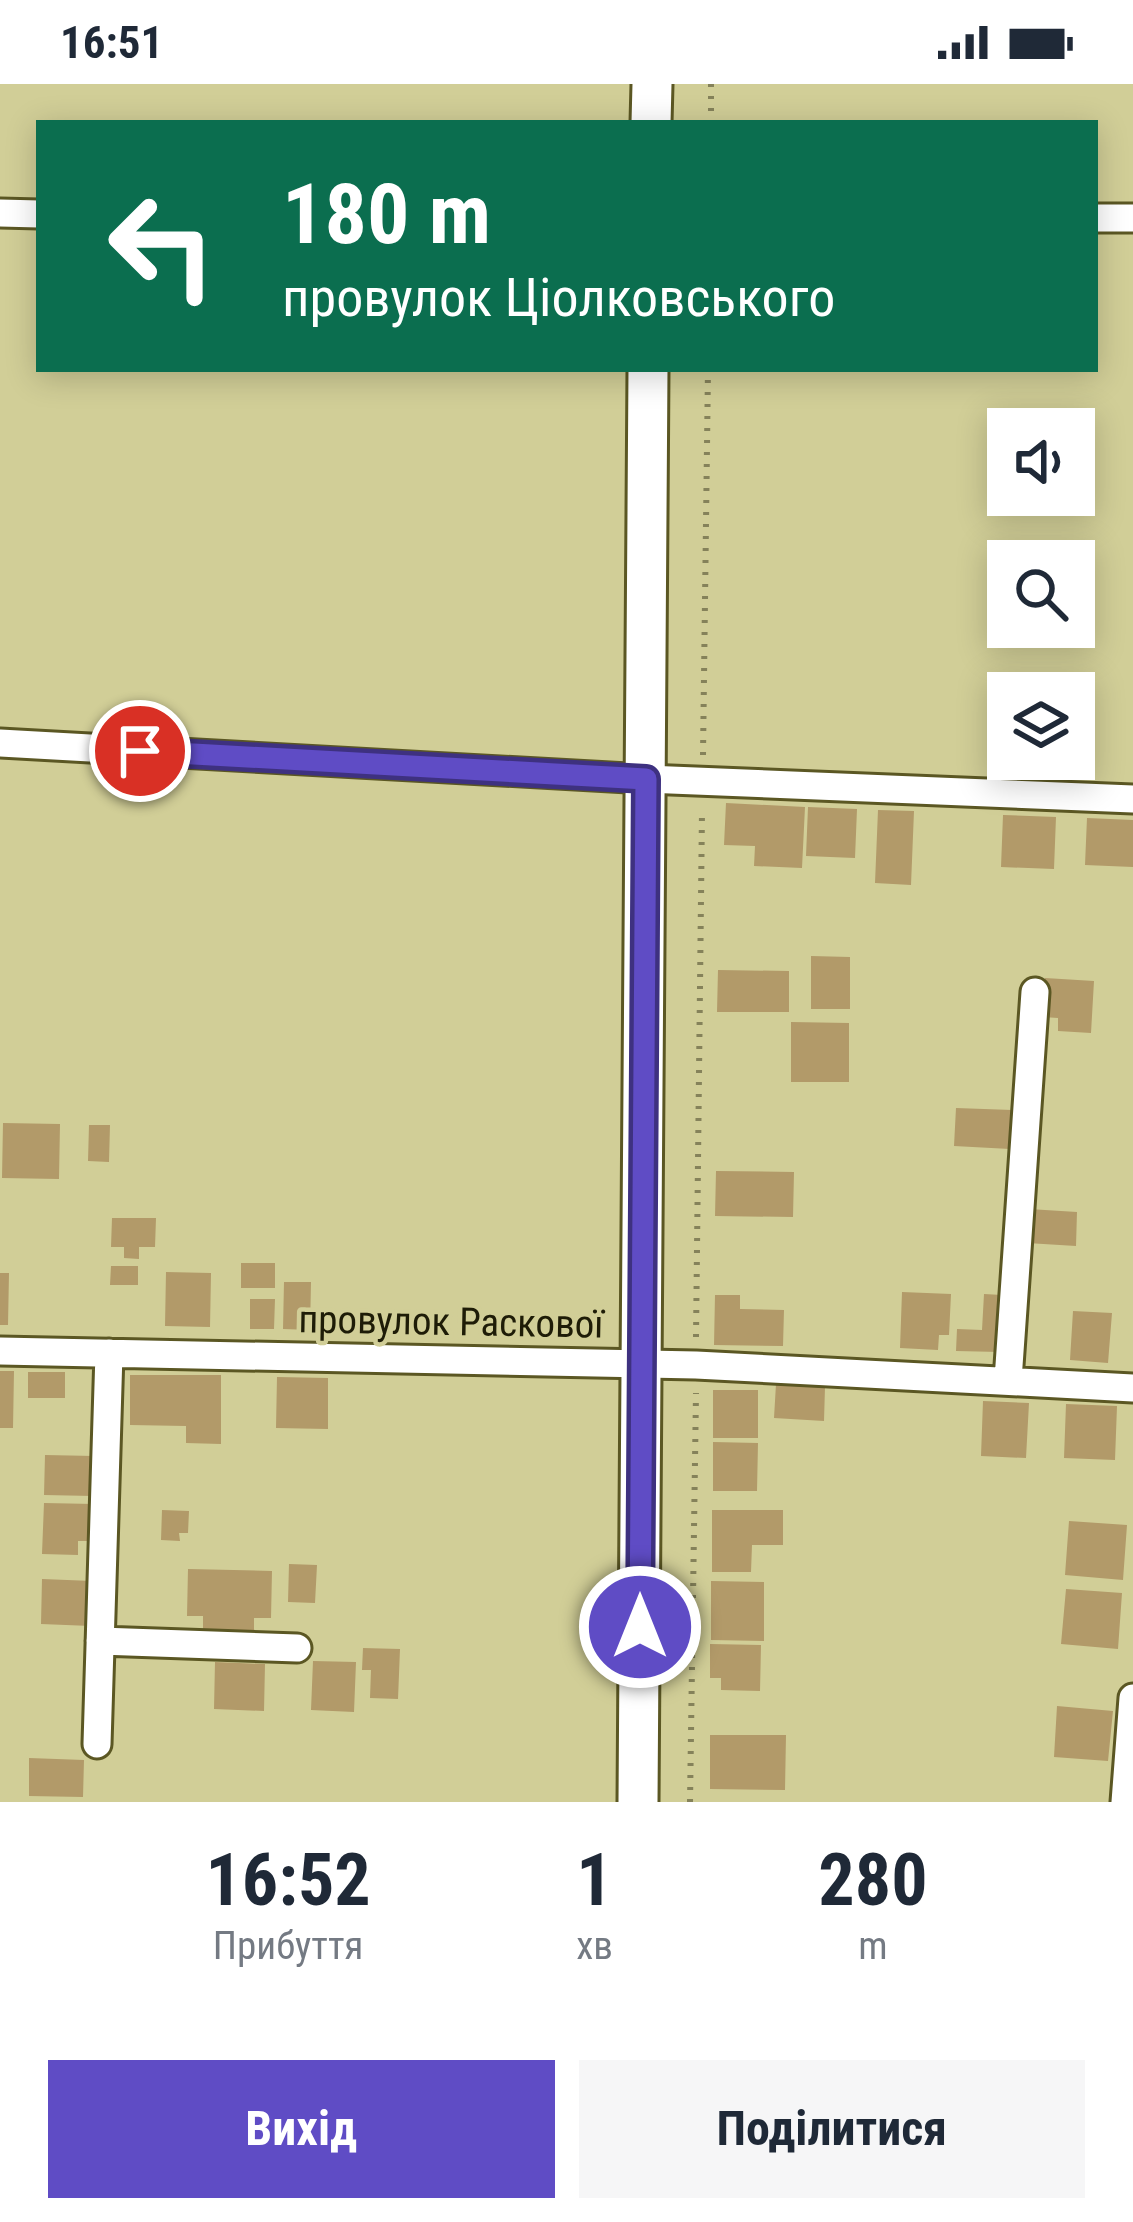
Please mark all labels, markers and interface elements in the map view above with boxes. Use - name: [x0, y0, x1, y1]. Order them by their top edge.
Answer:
- text: 16:51: [60, 16, 163, 69]
- text: 180 m: [282, 165, 491, 264]
- icon: left: [84, 168, 240, 324]
- text: провулок Ціолковського: [282, 266, 835, 329]
- map controls: [987, 408, 1095, 780]
- button: sound: [987, 408, 1095, 516]
- button: search: [987, 540, 1095, 648]
- button: layers: [987, 672, 1095, 780]
- pin: [89, 700, 191, 802]
- icon: arrive: [107, 718, 173, 784]
- street label: провулок Раскової: [298, 1296, 606, 1348]
- position arrow: [577, 1564, 703, 1690]
- text: 16:52: [205, 1838, 371, 1923]
- text: 1: [576, 1838, 613, 1923]
- text: 280: [818, 1838, 928, 1923]
- text: Прибуття: [213, 1923, 363, 1969]
- text: хв: [576, 1923, 613, 1969]
- text: m: [858, 1923, 888, 1969]
- button: Вихід: [48, 2060, 555, 2198]
- button: Поділитися: [579, 2060, 1085, 2198]

